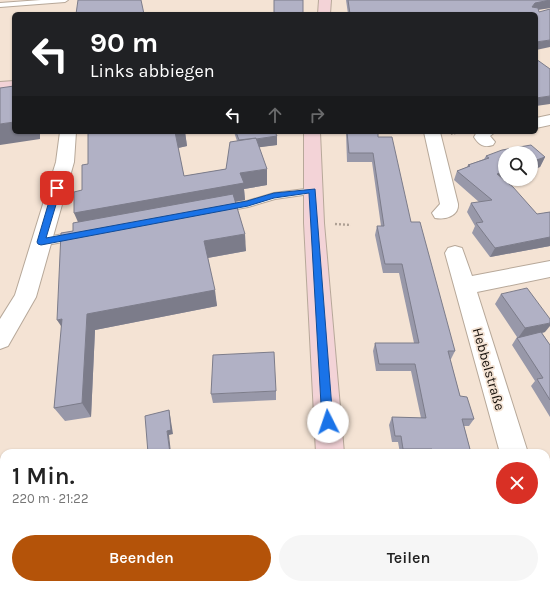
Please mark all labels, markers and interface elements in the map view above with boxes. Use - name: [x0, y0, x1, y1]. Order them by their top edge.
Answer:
- text: 90 m: [90, 26, 158, 59]
- icon: left: [24, 28, 76, 80]
- text: Links abbiegen: [90, 60, 215, 82]
- icon: left: [222, 104, 244, 126]
- icon: ahead: [264, 104, 286, 126]
- icon: right: [306, 104, 328, 126]
- map controls: [498, 146, 538, 186]
- button: search: [498, 146, 538, 186]
- pin: [40, 171, 74, 205]
- icon: arrive: [46, 177, 68, 199]
- street label: Hebbelstraße: [469, 326, 508, 413]
- position arrow: [307, 401, 349, 443]
- text: 1 Min.: [12, 462, 75, 490]
- button: close: [496, 462, 538, 504]
- text: 220 m · 21:22: [12, 491, 88, 506]
- button: Beenden: [12, 535, 271, 581]
- button: Teilen: [279, 535, 538, 581]

